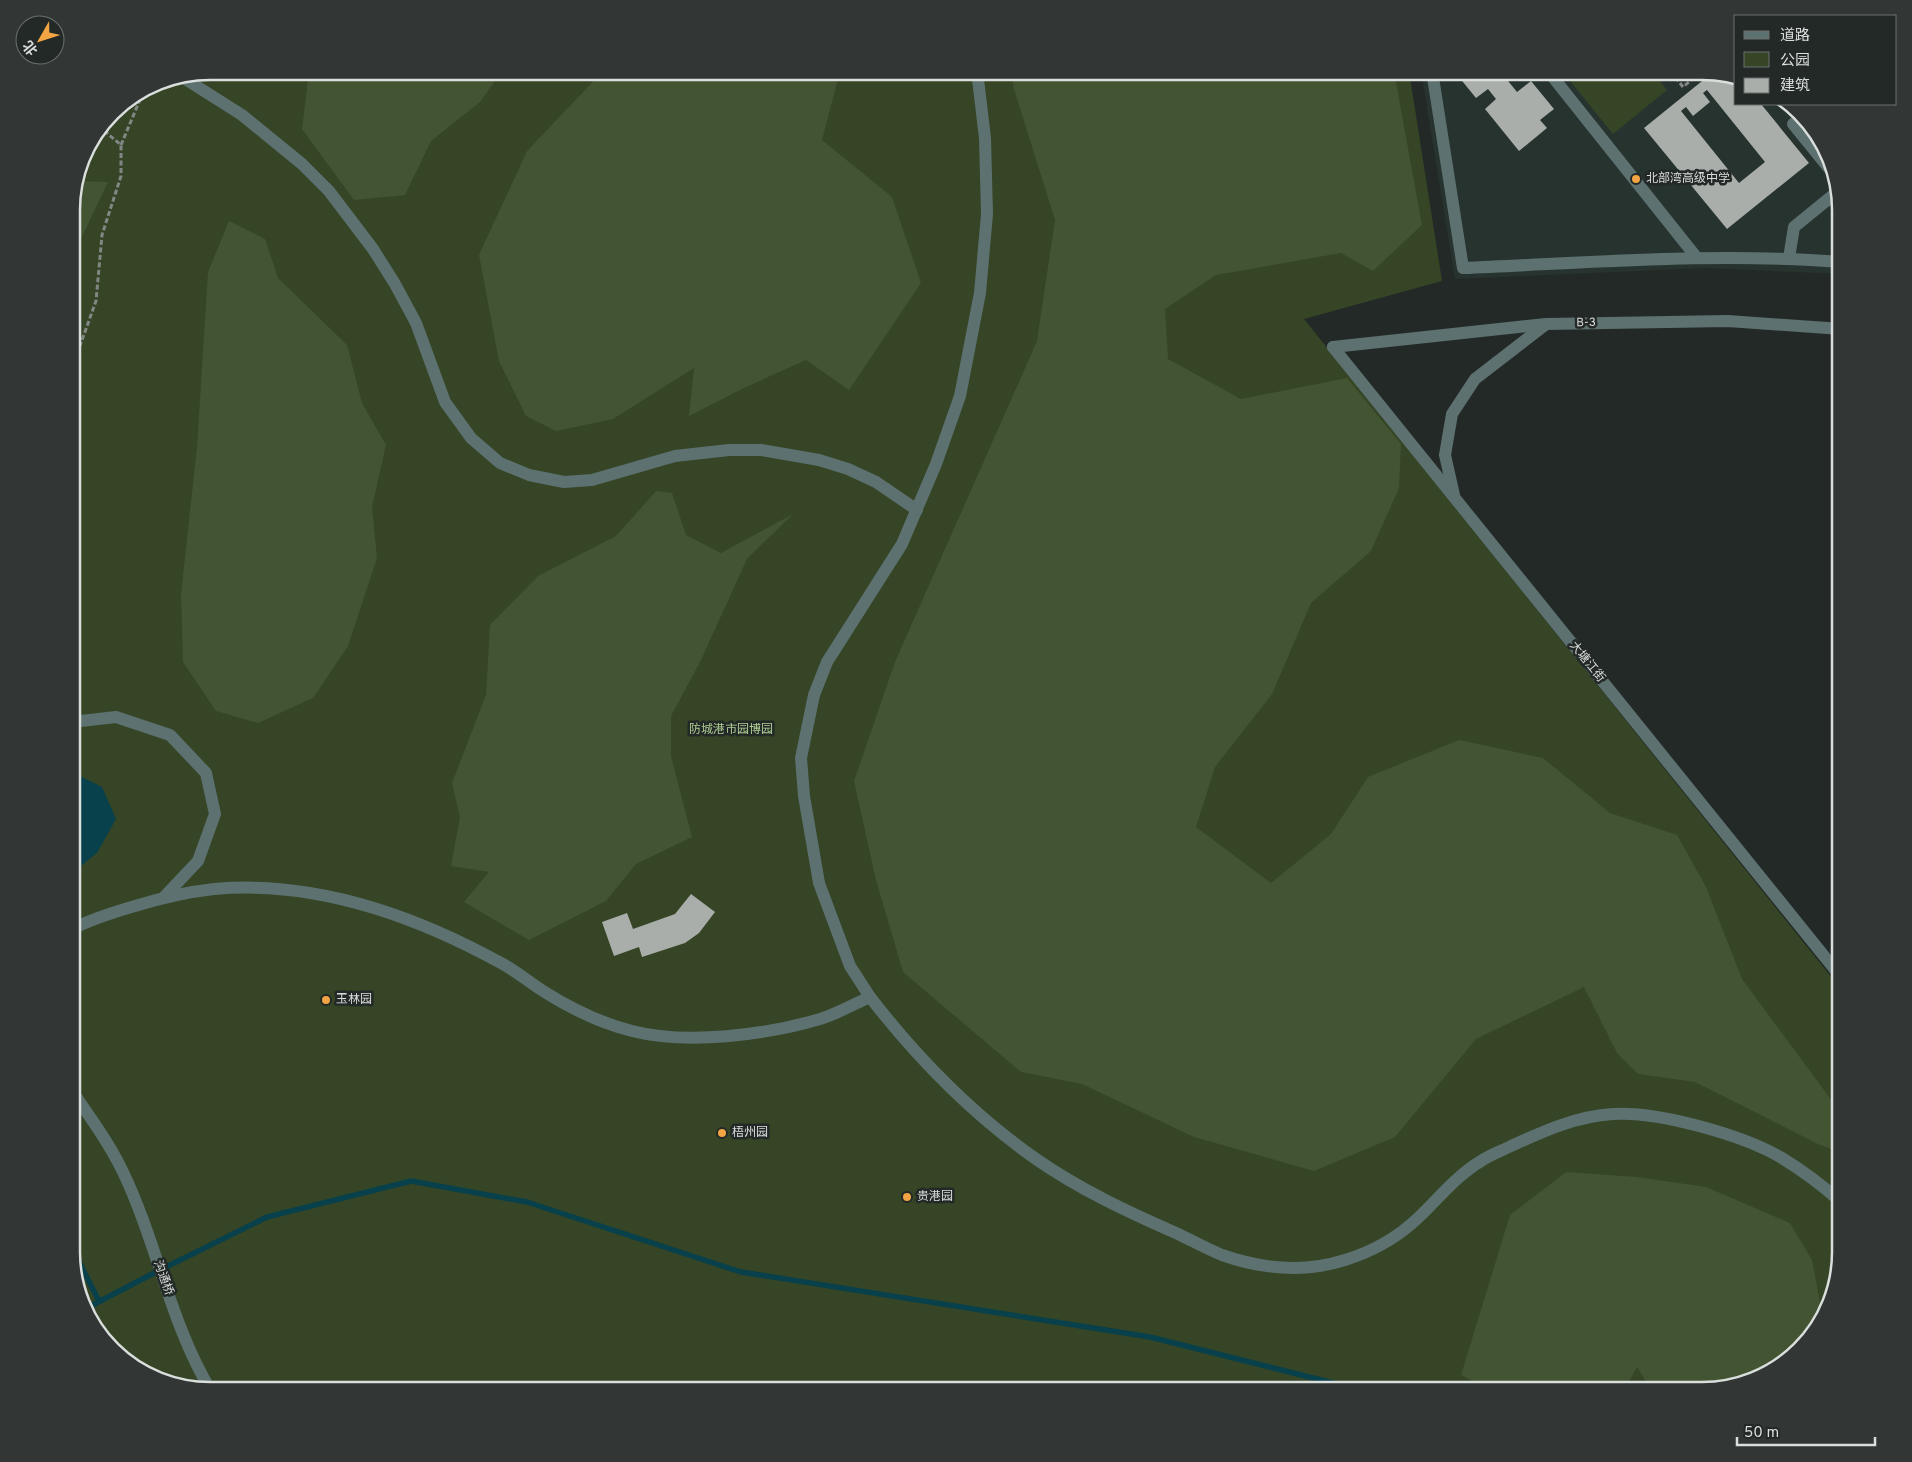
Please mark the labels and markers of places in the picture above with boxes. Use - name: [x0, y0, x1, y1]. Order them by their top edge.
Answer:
- place label: 北部湾高级中学: [1646, 171, 1730, 187]
- marker: 北部湾高级中学: [1630, 173, 1642, 185]
- place label: 玉林园: [336, 992, 372, 1008]
- marker: 玉林园: [320, 994, 332, 1006]
- place label: 梧州园: [732, 1125, 768, 1141]
- marker: 梧州园: [716, 1127, 728, 1139]
- place label: 贵港园: [917, 1189, 953, 1205]
- marker: 贵港园: [901, 1191, 913, 1203]

